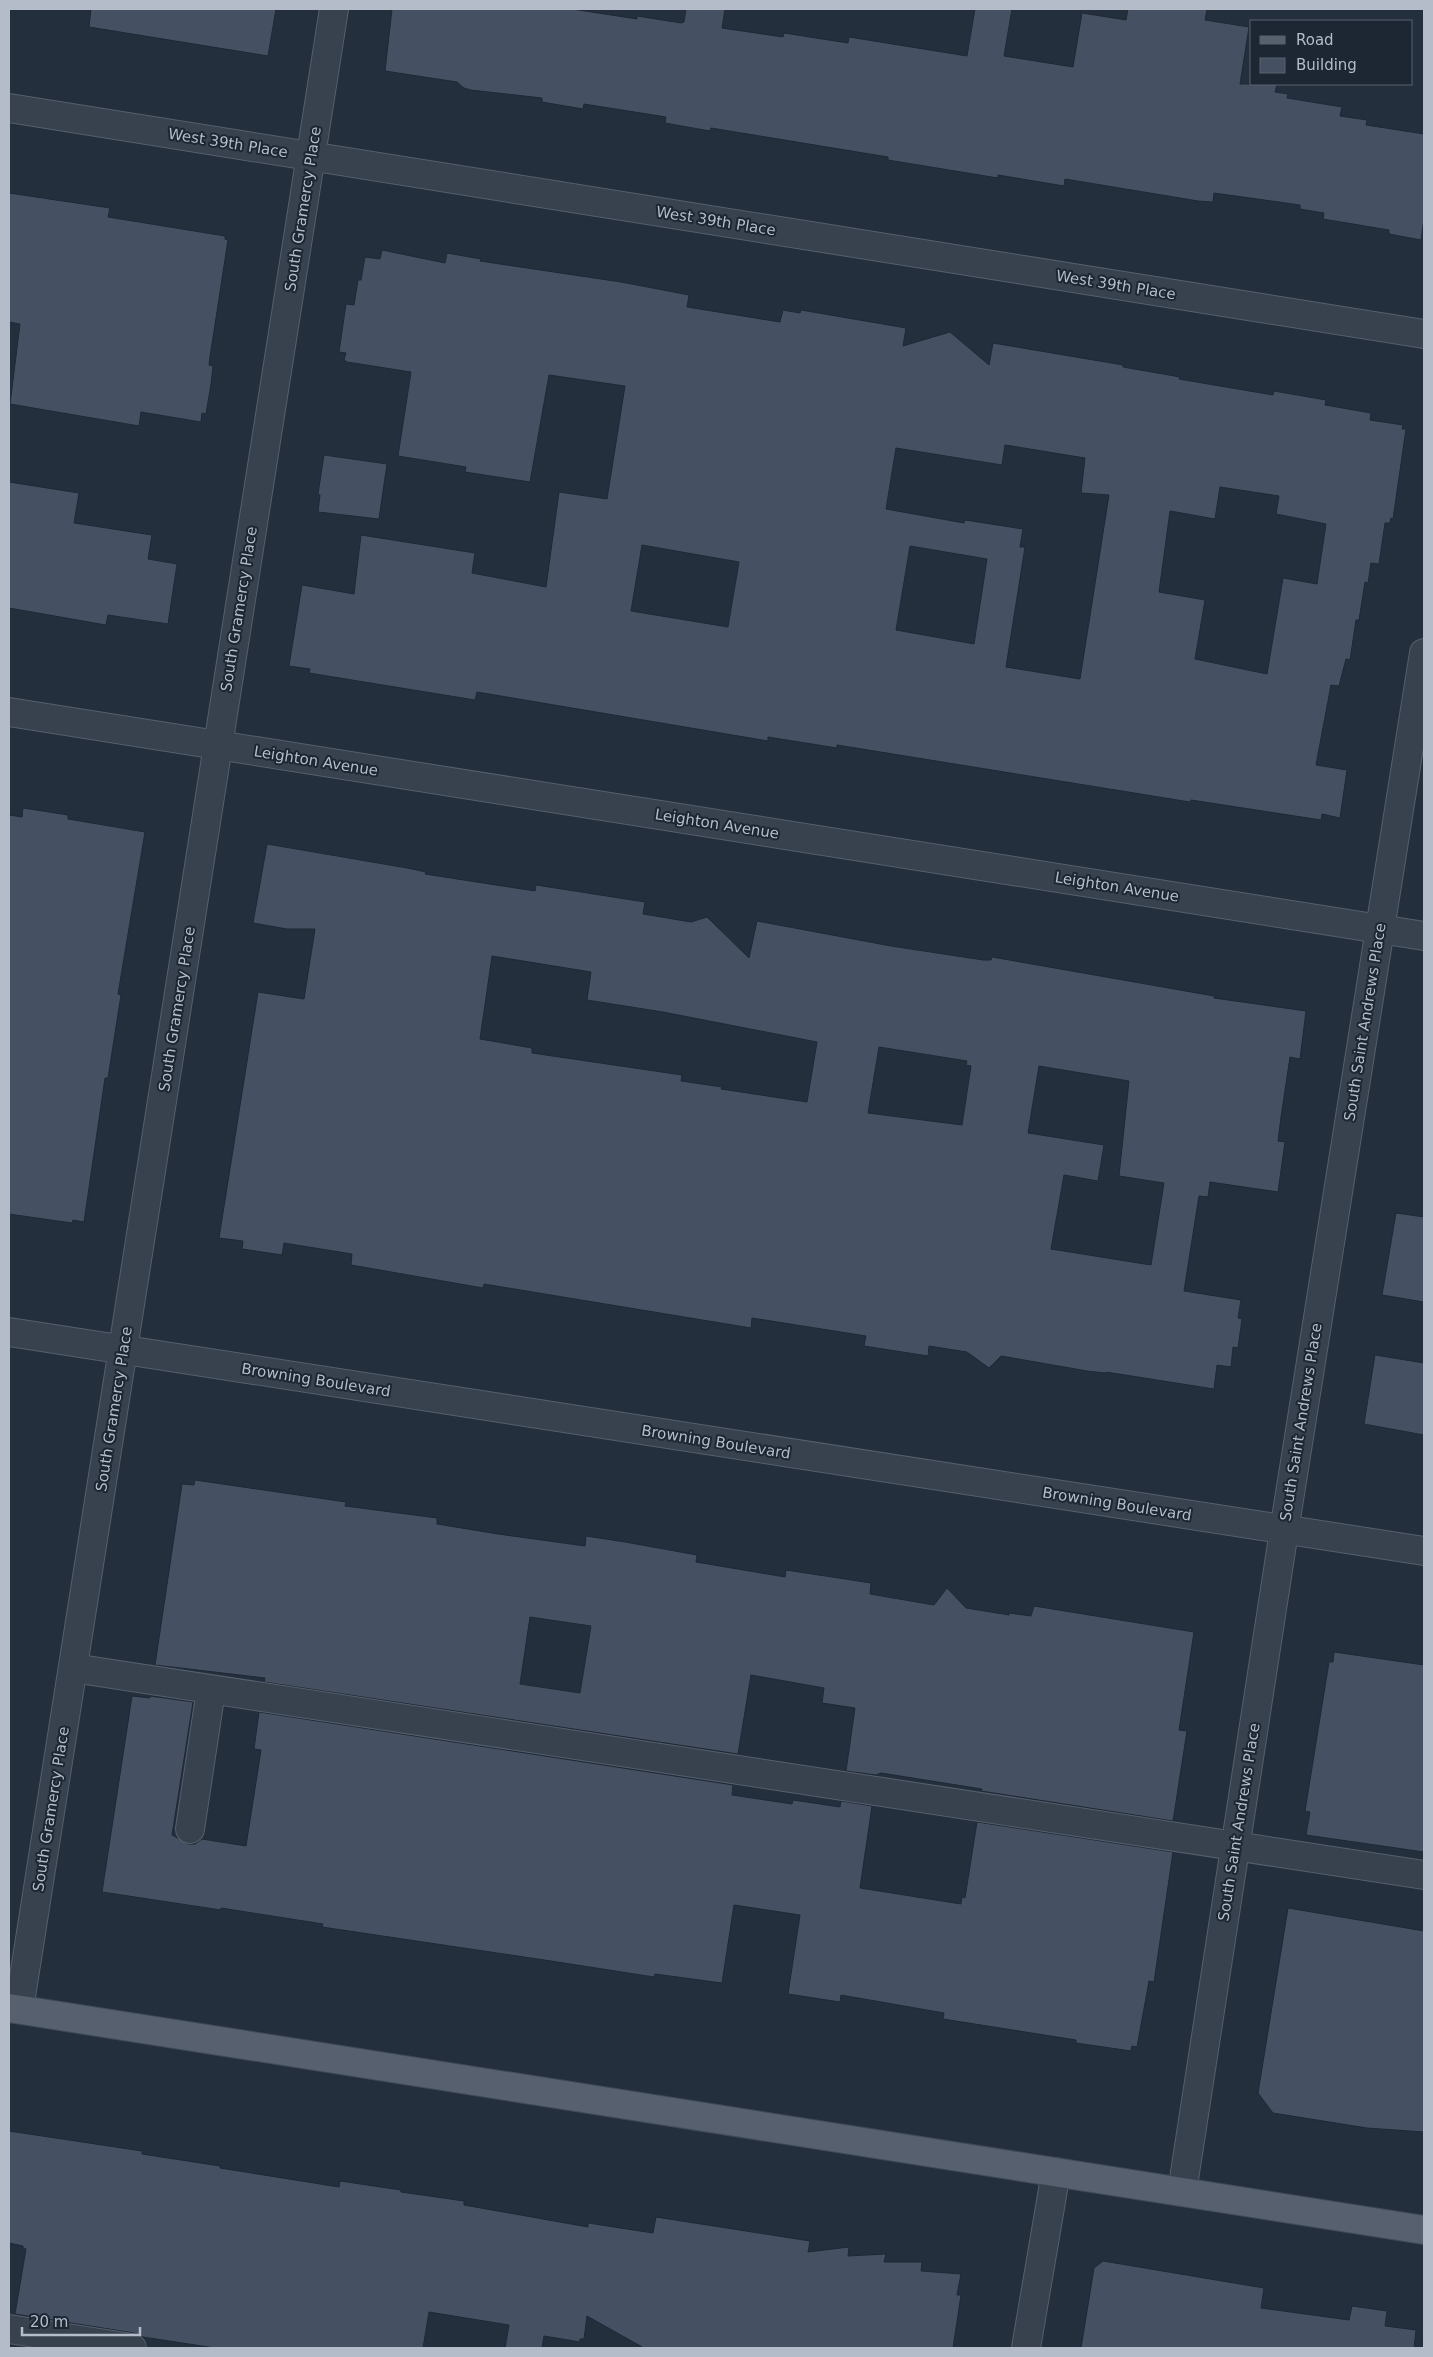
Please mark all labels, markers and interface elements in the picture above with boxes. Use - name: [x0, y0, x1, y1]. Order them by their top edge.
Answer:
- legend: [1250, 20, 1413, 85]
- text: Road: [1296, 31, 1334, 49]
- text: Building: [1296, 56, 1357, 74]
- street label: West 39th Place: [167, 125, 289, 161]
- street label: South Gramercy Place: [281, 125, 325, 293]
- street label: West 39th Place: [655, 203, 777, 239]
- street label: West 39th Place: [1055, 267, 1177, 303]
- street label: South Gramercy Place: [217, 525, 261, 693]
- street label: Leighton Avenue: [253, 742, 379, 780]
- street label: Leighton Avenue: [654, 805, 780, 843]
- street label: Leighton Avenue: [1054, 868, 1180, 906]
- street label: South Saint Andrews Place: [1340, 922, 1390, 1122]
- street label: South Gramercy Place: [155, 925, 199, 1093]
- street label: South Saint Andrews Place: [1276, 1322, 1326, 1522]
- street label: South Gramercy Place: [92, 1325, 136, 1493]
- street label: Browning Boulevard: [240, 1359, 392, 1401]
- street label: Browning Boulevard: [640, 1421, 792, 1463]
- street label: Browning Boulevard: [1041, 1483, 1193, 1525]
- street label: South Saint Andrews Place: [1214, 1722, 1264, 1922]
- street label: South Gramercy Place: [29, 1725, 73, 1893]
- scale bar: [22, 2304, 140, 2336]
- text: 20 m: [30, 2313, 68, 2331]

